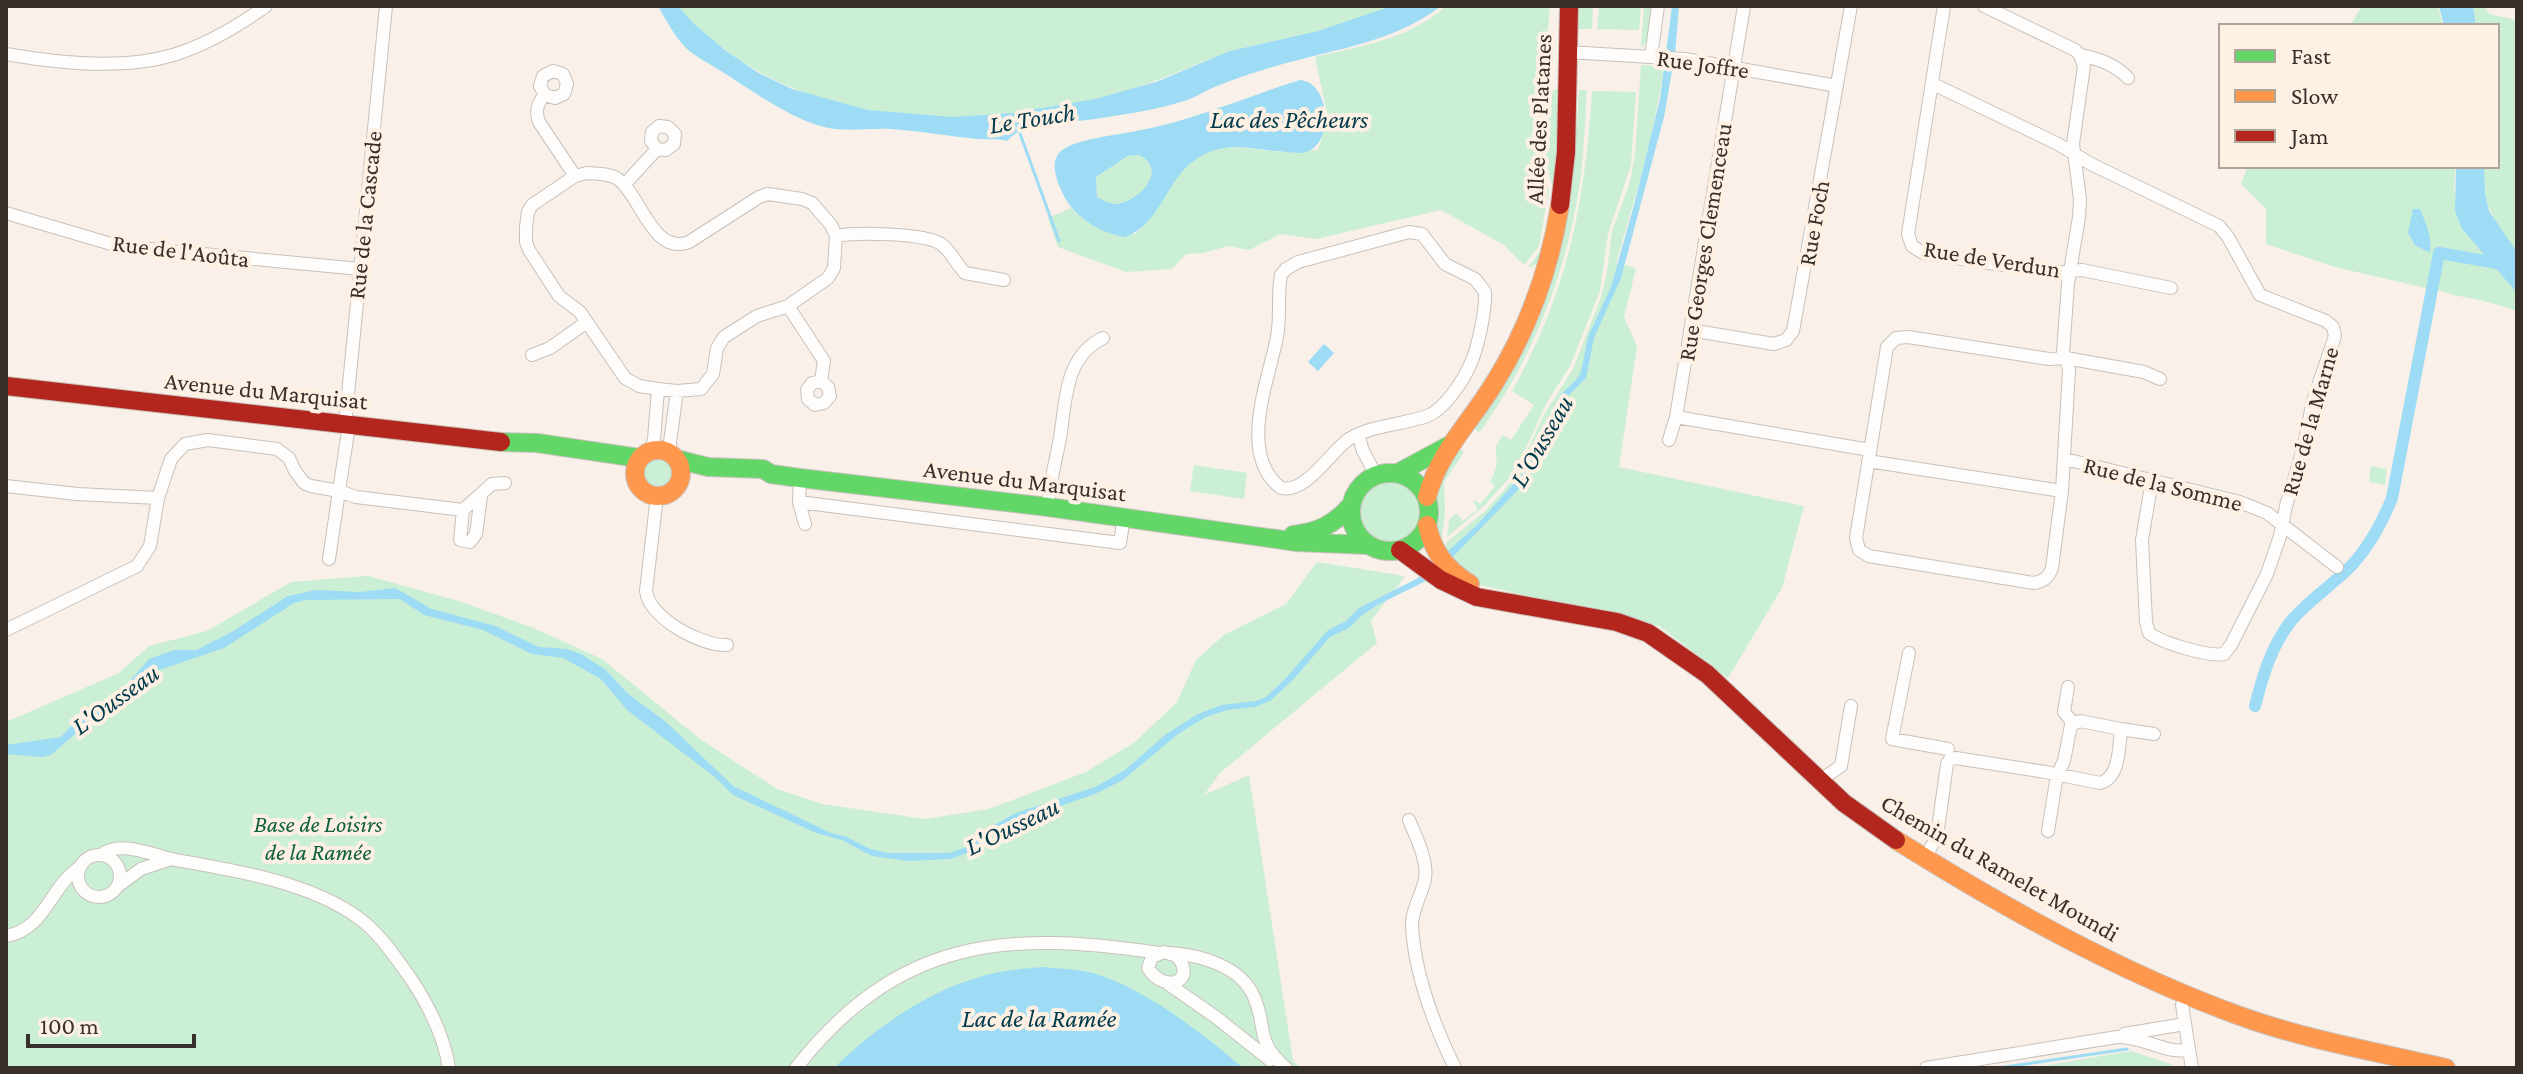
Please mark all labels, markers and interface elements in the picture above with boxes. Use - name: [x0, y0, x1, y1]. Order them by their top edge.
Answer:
- legend: [2219, 24, 2499, 168]
- street label: Allée des Platanes: [1521, 33, 1556, 205]
- text: Fast: [2291, 42, 2332, 69]
- street label: Rue Joffre: [1655, 44, 1751, 83]
- text: Slow: [2291, 82, 2338, 109]
- water label: Le Touch: [987, 97, 1077, 140]
- water label: Lac des Pêcheurs: [1210, 105, 1368, 134]
- street label: Rue Georges Clemenceau: [1672, 121, 1737, 363]
- text: Jam: [2289, 122, 2329, 149]
- street label: Rue de la Cascade: [342, 129, 387, 300]
- street label: Rue Foch: [1793, 178, 1834, 268]
- street label: Rue de l'Aoûta: [111, 229, 251, 272]
- street label: Rue de Verdun: [1922, 234, 2062, 283]
- street label: Rue de la Marne: [2275, 343, 2344, 498]
- street label: Avenue du Marquisat: [163, 366, 370, 415]
- water label: L'Ousseau: [1504, 391, 1579, 492]
- street label: Rue de la Somme: [2081, 451, 2245, 516]
- street label: Avenue du Marquisat: [922, 455, 1129, 506]
- water label: L'Ousseau: [66, 658, 164, 741]
- street label: Chemin du Ramelet Moundi: [1877, 788, 2124, 947]
- water label: L'Ousseau: [961, 791, 1064, 861]
- park label: Base de Loisirs de la Ramée: [254, 810, 383, 865]
- scale bar: [28, 998, 194, 1048]
- water label: Lac de la Ramée: [962, 1004, 1117, 1033]
- text: 100 m: [40, 1012, 99, 1039]

